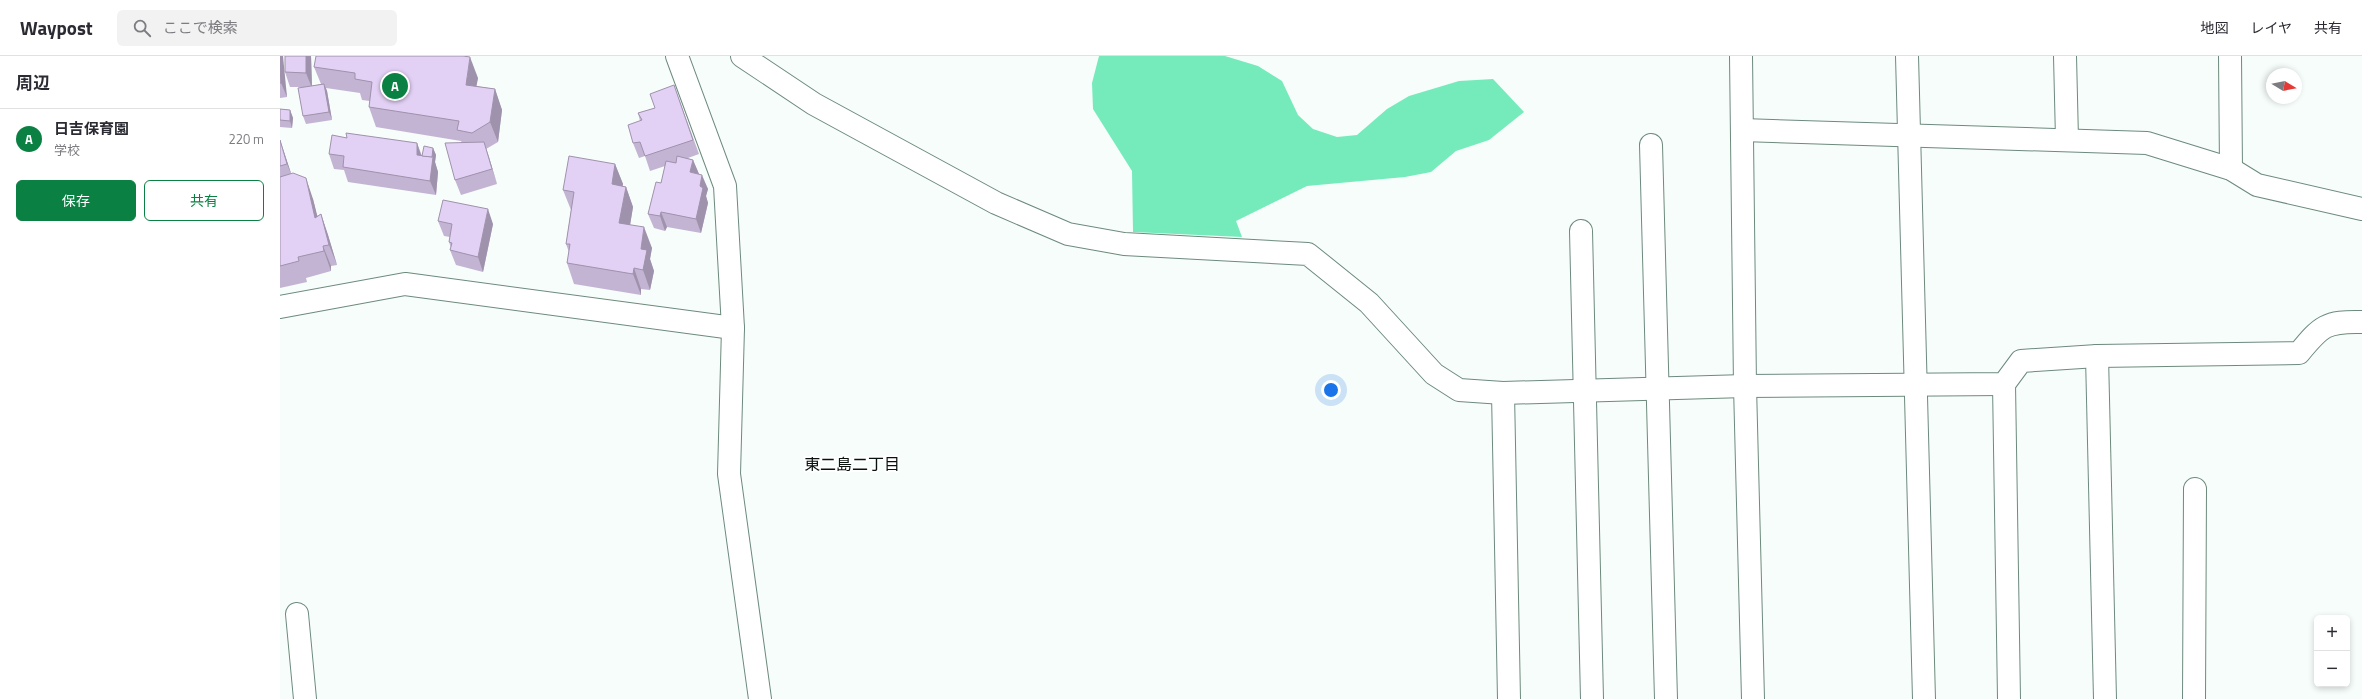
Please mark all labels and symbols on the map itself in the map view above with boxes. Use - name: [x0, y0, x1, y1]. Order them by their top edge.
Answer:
- north arrow: [2266, 68, 2302, 104]
- pin: A: [382, 71, 408, 101]
- your location: [1321, 380, 1341, 400]
- district label: 東二島二丁目: [804, 452, 900, 476]

